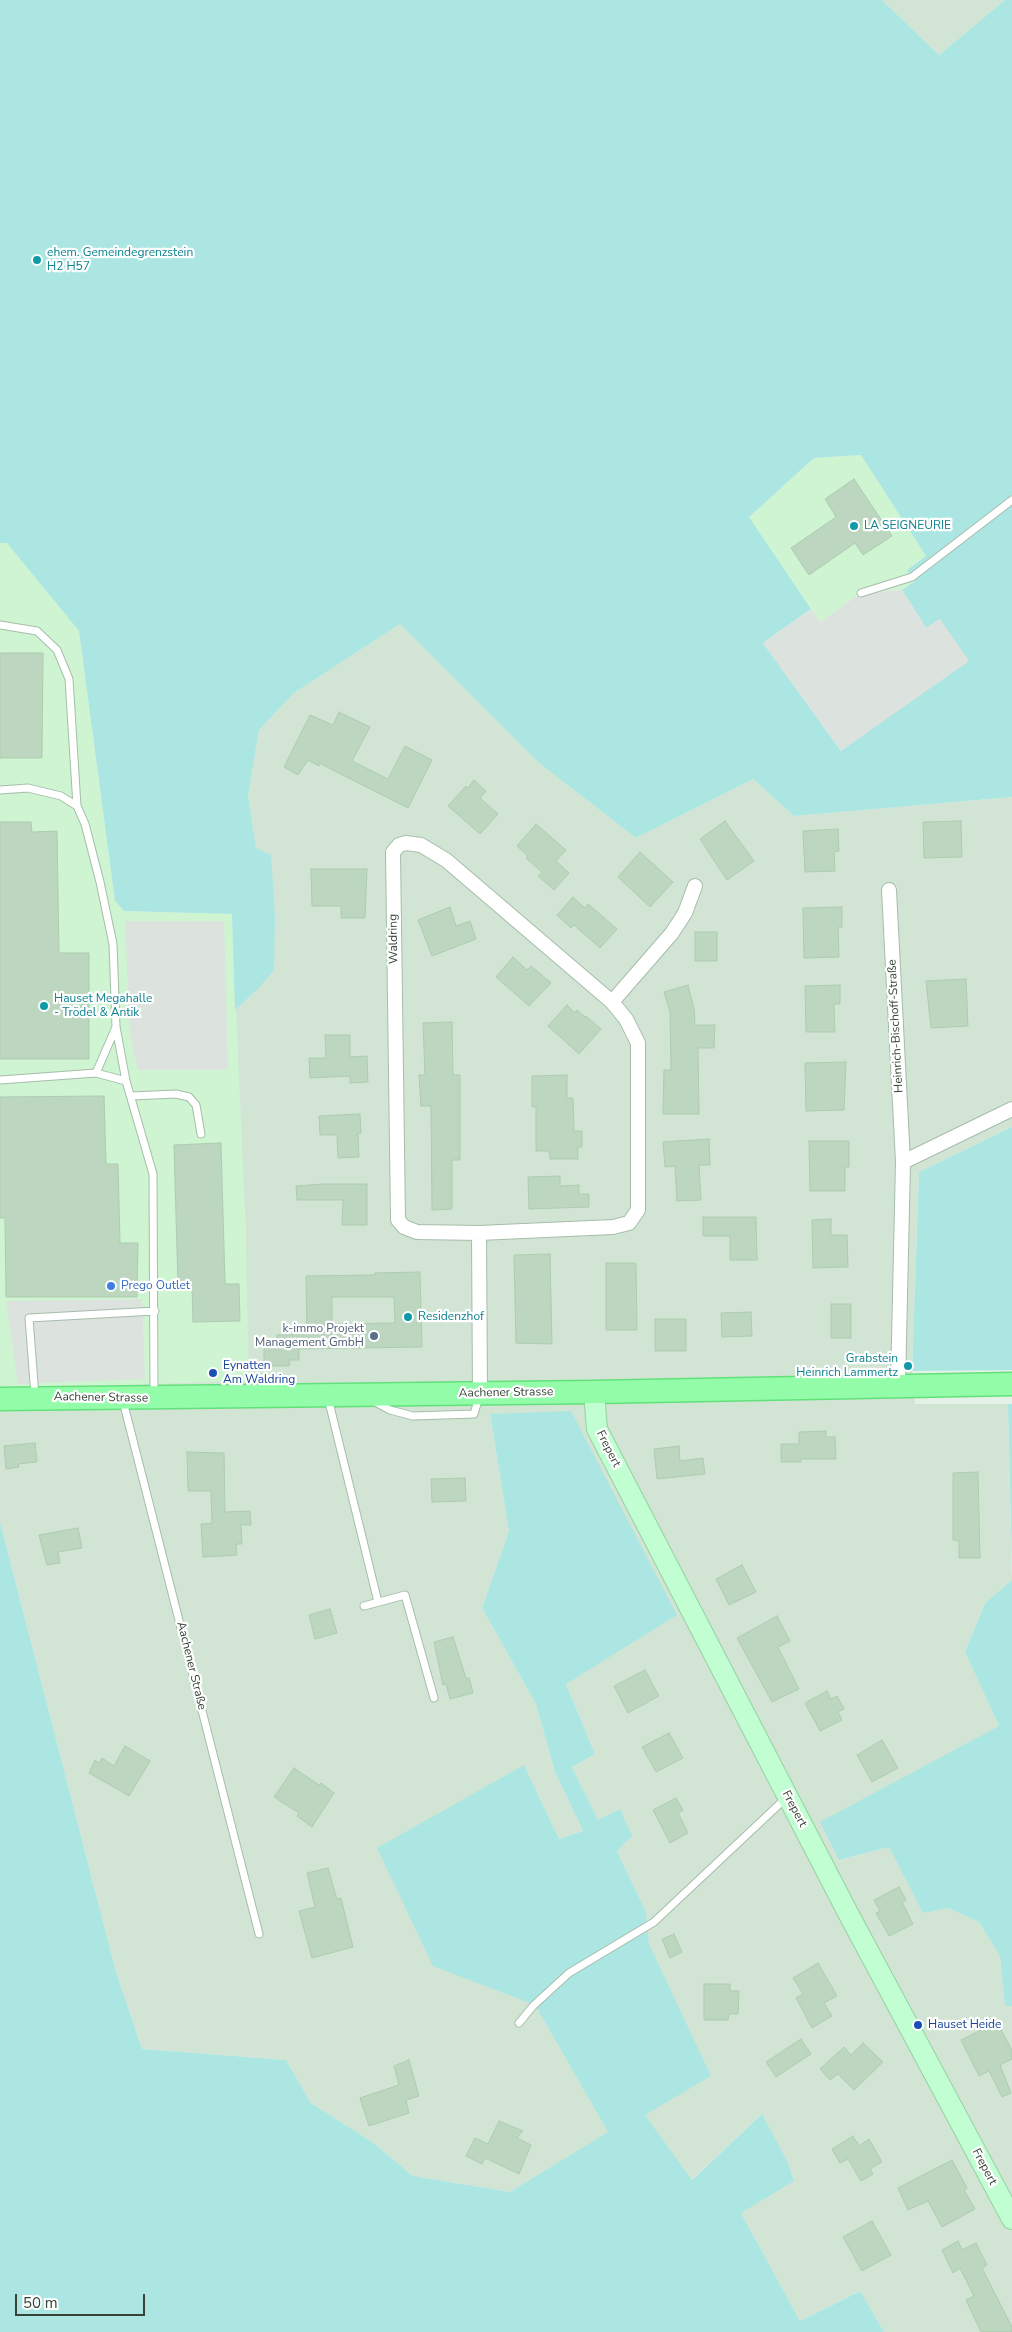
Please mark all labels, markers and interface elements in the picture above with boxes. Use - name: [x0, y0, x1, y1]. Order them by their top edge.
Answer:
- place label: ehem. Gemeindegrenzstein H2 H57: [47, 246, 193, 274]
- marker: ehem. Gemeindegrenzstein H2 H57: [31, 254, 43, 266]
- place label: LA SEIGNEURIE: [864, 519, 951, 533]
- marker: LA SEIGNEURIE: [848, 520, 860, 532]
- street label: Waldring: [386, 914, 402, 964]
- street label: Heinrich-Bischoff-Straße: [885, 959, 907, 1093]
- place label: Hauset Megahalle - Trödel & Antik: [54, 992, 152, 1020]
- marker: Hauset Megahalle - Trödel & Antik: [38, 1000, 50, 1012]
- place label: Prego Outlet: [121, 1279, 190, 1293]
- marker: Prego Outlet: [105, 1280, 117, 1292]
- place label: Residenzhof: [418, 1310, 484, 1324]
- marker: Residenzhof: [402, 1311, 414, 1323]
- place label: k-immo Projekt Management GmbH: [255, 1322, 364, 1350]
- marker: k-immo Projekt Management GmbH: [368, 1330, 380, 1342]
- place label: Grabstein Heinrich Lammertz: [796, 1352, 898, 1380]
- place label: Eynatten Am Waldring: [223, 1359, 295, 1387]
- marker: Grabstein Heinrich Lammertz: [902, 1360, 914, 1372]
- marker: Eynatten Am Waldring: [207, 1367, 219, 1379]
- street label: Aachener Strasse: [459, 1385, 553, 1401]
- street label: Aachener Strasse: [54, 1390, 148, 1406]
- street label: Frepert: [593, 1428, 623, 1470]
- street label: Aachener Straße: [173, 1620, 209, 1712]
- street label: Frepert: [778, 1788, 810, 1830]
- place label: Hauset Heide: [928, 2018, 1001, 2032]
- marker: Hauset Heide: [912, 2019, 924, 2031]
- street label: Frepert: [968, 2146, 1000, 2188]
- scale bar: [18, 2284, 148, 2316]
- text: 50 m: [23, 2293, 58, 2313]

